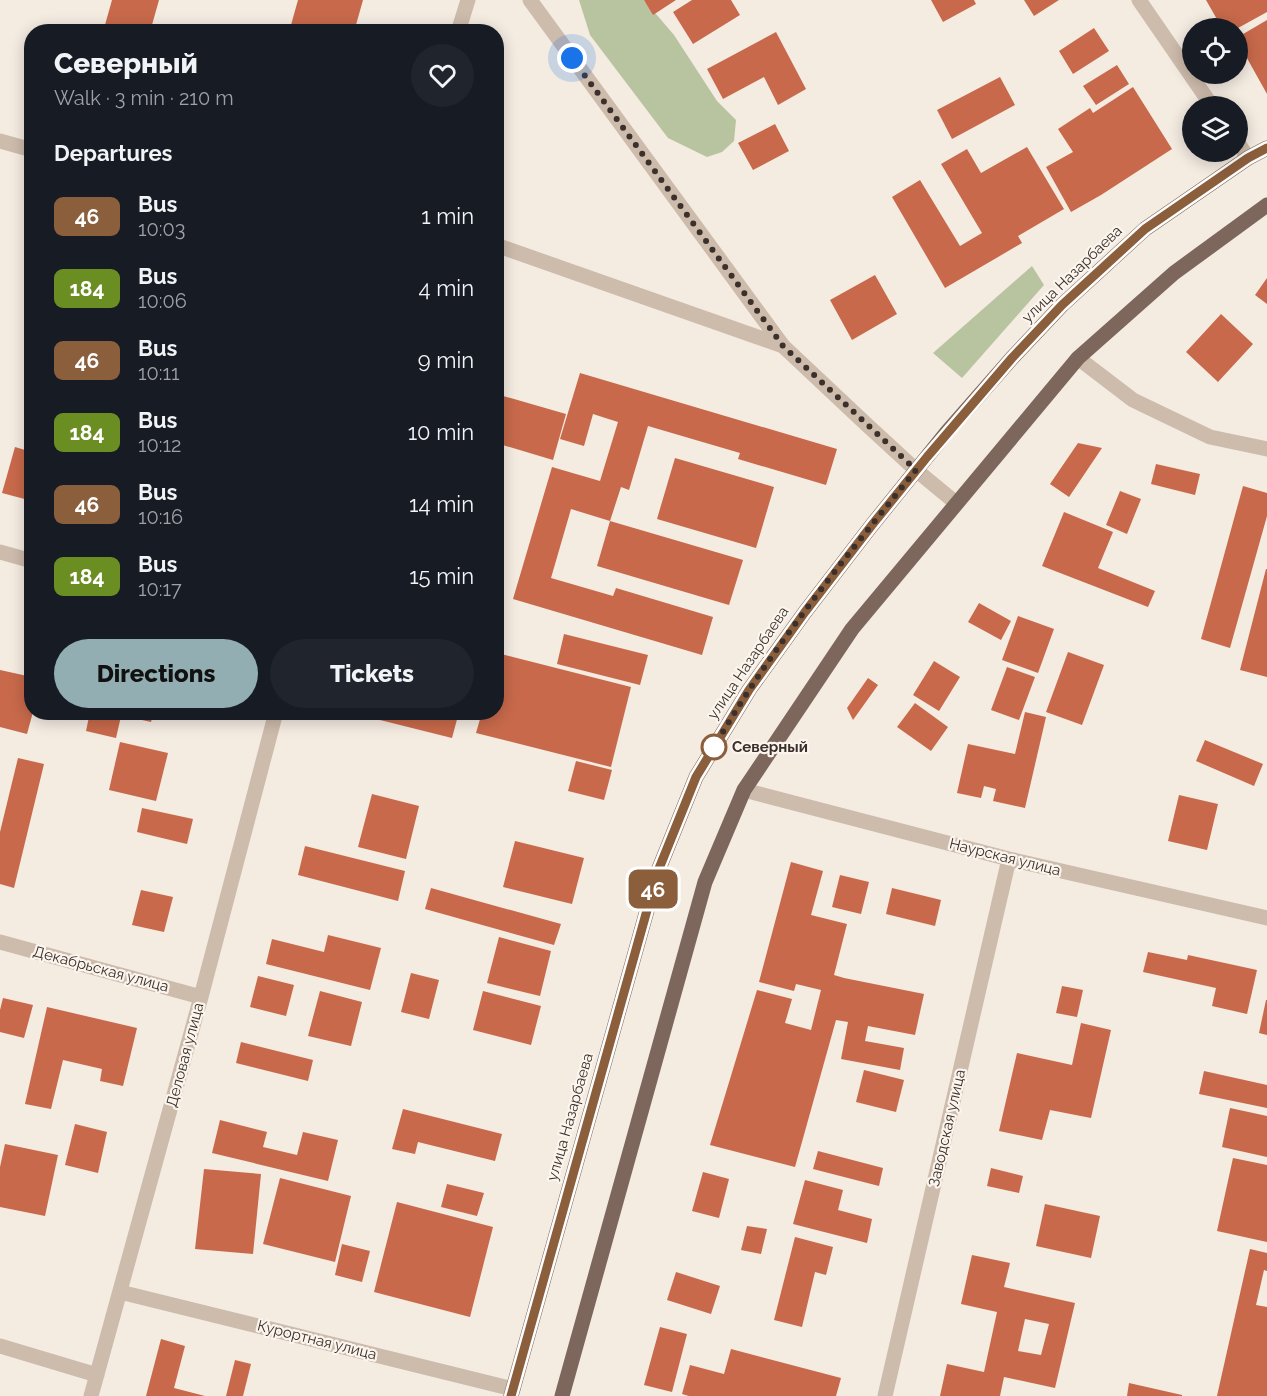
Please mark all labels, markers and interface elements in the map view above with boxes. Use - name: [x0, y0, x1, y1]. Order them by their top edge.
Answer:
- map controls: [1182, 18, 1248, 162]
- button: locate: [1182, 18, 1248, 84]
- your location: [557, 43, 587, 73]
- button: heart: [411, 44, 474, 107]
- text: Северный: [54, 47, 198, 80]
- text: Walk · 3 min · 210 m: [54, 86, 234, 110]
- button: layers: [1182, 96, 1248, 162]
- text: Departures: [54, 140, 172, 166]
- text: Bus: [138, 191, 177, 217]
- text: 1 min: [421, 203, 474, 229]
- text: 46: [75, 204, 99, 229]
- text: 10:03: [138, 217, 185, 241]
- street label: улица Назарбаева: [1018, 222, 1126, 326]
- text: Bus: [138, 263, 177, 289]
- text: 4 min: [419, 275, 474, 301]
- text: 184: [69, 276, 105, 301]
- text: 10:06: [138, 289, 187, 313]
- text: Bus: [138, 335, 177, 361]
- text: 9 min: [418, 347, 474, 373]
- text: 46: [75, 348, 99, 373]
- text: 10:11: [138, 361, 180, 385]
- text: Bus: [138, 407, 177, 433]
- text: 10 min: [408, 419, 474, 445]
- text: 184: [69, 420, 105, 445]
- text: 10:12: [138, 433, 182, 457]
- text: Bus: [138, 479, 177, 505]
- text: 14 min: [409, 491, 474, 517]
- text: 46: [75, 492, 99, 517]
- text: 10:16: [138, 505, 183, 529]
- text: Bus: [138, 551, 177, 577]
- text: 15 min: [409, 563, 474, 589]
- text: 184: [69, 564, 105, 589]
- text: 10:17: [138, 577, 182, 601]
- street label: улица Назарбаева: [704, 603, 792, 723]
- button: Directions: [54, 639, 258, 708]
- button: Tickets: [270, 639, 474, 708]
- marker: Северный: [701, 734, 727, 760]
- place label: Северный: [732, 738, 808, 756]
- street label: Наурская улица: [947, 834, 1063, 880]
- line badge: 46: [626, 870, 680, 908]
- text: 46: [641, 877, 665, 902]
- street label: Декабрьская улица: [31, 942, 171, 996]
- street label: Деловая улица: [162, 1001, 208, 1109]
- street label: улица Назарбаева: [543, 1051, 597, 1183]
- street label: Заводская улица: [925, 1068, 969, 1188]
- street label: Курортная улица: [256, 1316, 378, 1364]

